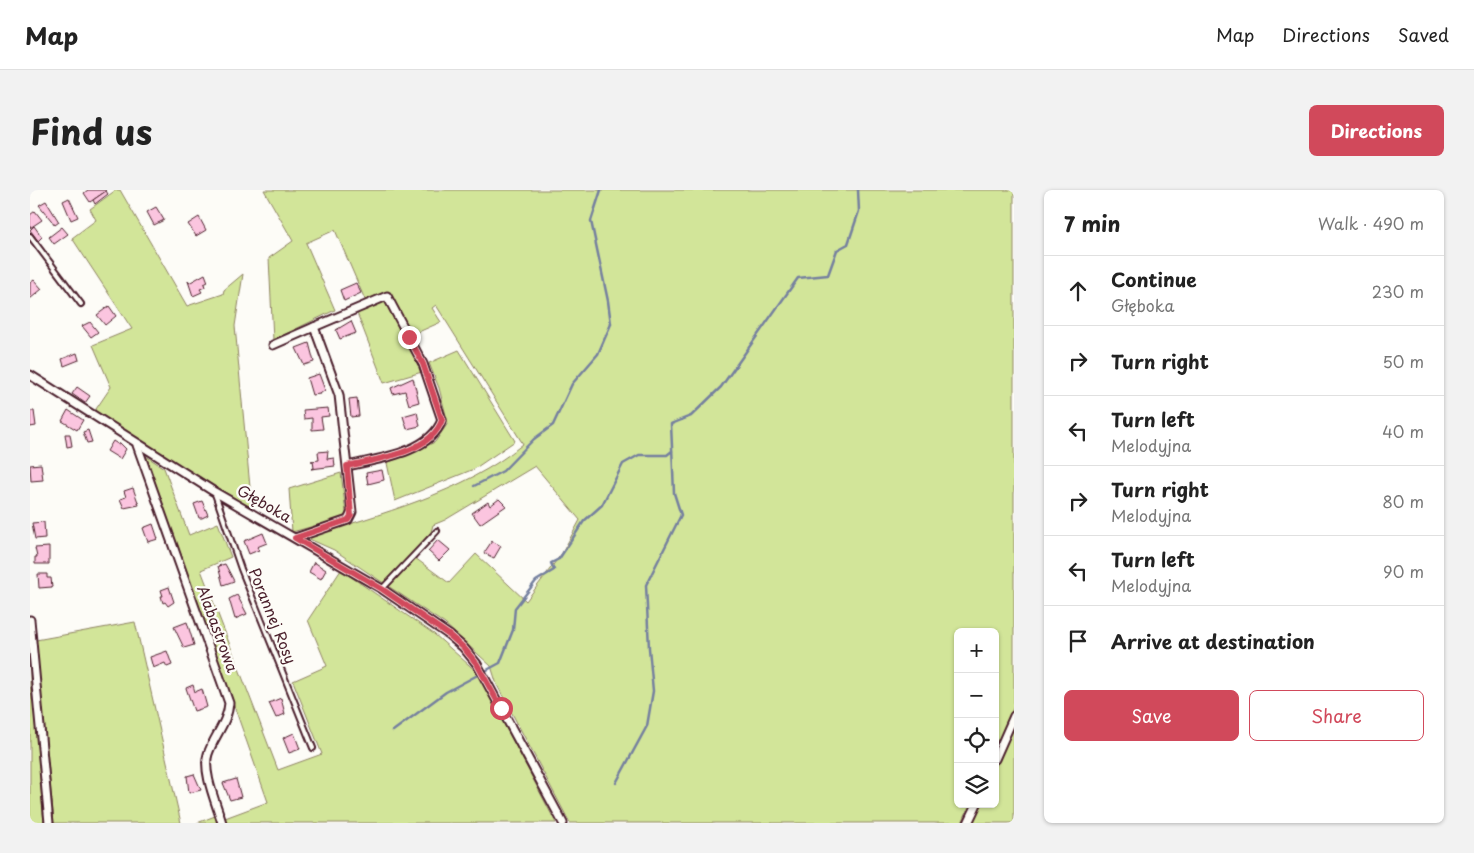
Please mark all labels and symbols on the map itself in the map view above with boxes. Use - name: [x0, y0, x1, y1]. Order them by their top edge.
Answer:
- route end: [398, 326, 421, 349]
- street label: Głęboka: [233, 478, 297, 528]
- street label: Porannej Rosy: [244, 564, 303, 667]
- street label: Alabastrowa: [192, 582, 245, 676]
- route start: [490, 697, 513, 720]

